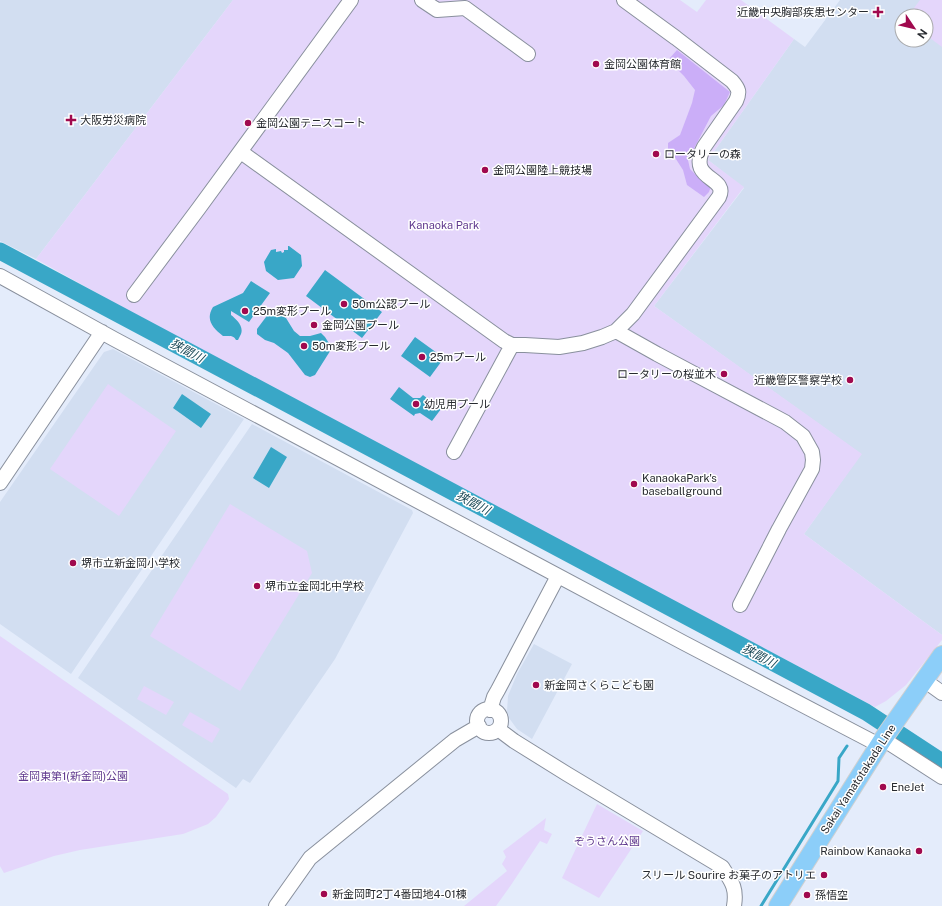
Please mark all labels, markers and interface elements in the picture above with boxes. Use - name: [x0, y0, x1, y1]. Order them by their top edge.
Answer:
- place label: 近畿中央胸部疾患センター: [737, 6, 869, 18]
- marker: 近畿中央胸部疾患センター: [872, 6, 884, 18]
- north arrow: [894, 8, 934, 48]
- text: N: [915, 27, 930, 41]
- place label: 金岡公園体育館: [604, 58, 681, 70]
- marker: 金岡公園体育館: [591, 59, 601, 69]
- marker: 大阪労災病院: [65, 114, 77, 126]
- place label: 大阪労災病院: [80, 114, 146, 126]
- place label: 金岡公園テニスコート: [256, 117, 366, 129]
- marker: 金岡公園テニスコート: [243, 118, 253, 128]
- place label: ロータリーの森: [664, 148, 741, 160]
- marker: ロータリーの森: [651, 149, 661, 159]
- place label: 金岡公園陸上競技場: [493, 164, 592, 176]
- marker: 金岡公園陸上競技場: [480, 165, 490, 175]
- park label: Kanaoka Park: [409, 219, 479, 231]
- place label: 50m公認プール: [352, 298, 430, 310]
- marker: 50m公認プール: [339, 299, 349, 309]
- place label: 25m変形プール: [253, 305, 331, 317]
- marker: 25m変形プール: [240, 306, 250, 316]
- place label: 金岡公園プール: [322, 319, 399, 331]
- marker: 金岡公園プール: [309, 320, 319, 330]
- water label: 狭間川: [168, 336, 208, 367]
- place label: 50m変形プール: [312, 340, 390, 352]
- marker: 50m変形プール: [299, 341, 309, 351]
- place label: 25mプール: [430, 351, 486, 363]
- marker: 25mプール: [417, 352, 427, 362]
- place label: ロータリーの桜並木: [617, 368, 716, 380]
- marker: ロータリーの桜並木: [719, 369, 729, 379]
- place label: 近畿管区警察学校: [754, 374, 842, 386]
- marker: 近畿管区警察学校: [845, 375, 855, 385]
- place label: 幼児用プール: [424, 398, 490, 410]
- marker: 幼児用プール: [411, 399, 421, 409]
- place label: KanaokaPark's baseballground: [642, 472, 722, 497]
- marker: KanaokaPark's baseballground: [629, 479, 639, 489]
- water label: 狭間川: [454, 488, 494, 519]
- place label: 堺市立新金岡小学校: [81, 557, 180, 569]
- marker: 堺市立新金岡小学校: [68, 558, 78, 568]
- place label: 堺市立金岡北中学校: [265, 580, 364, 592]
- marker: 堺市立金岡北中学校: [252, 581, 262, 591]
- water label: 狭間川: [740, 641, 780, 672]
- place label: 新金岡さくらこども園: [544, 679, 654, 691]
- marker: 新金岡さくらこども園: [531, 680, 541, 690]
- street label: Sakai Yamatotakada Line: [818, 722, 898, 836]
- park label: 金岡東第1(新金岡)公園: [18, 770, 128, 782]
- place label: EneJet: [891, 781, 925, 793]
- marker: EneJet: [878, 782, 888, 792]
- park label: ぞうさん公園: [574, 835, 640, 847]
- place label: Rainbow Kanaoka: [820, 845, 911, 857]
- marker: Rainbow Kanaoka: [914, 846, 924, 856]
- place label: スリール Sourire お菓子のアトリエ: [641, 869, 816, 881]
- marker: スリール Sourire お菓子のアトリエ: [819, 870, 829, 880]
- place label: 新金岡町2丁4番団地4-01棟: [332, 888, 467, 900]
- marker: 新金岡町2丁4番団地4-01棟: [319, 889, 329, 899]
- place label: 孫悟空: [815, 889, 848, 901]
- marker: 孫悟空: [802, 890, 812, 900]

